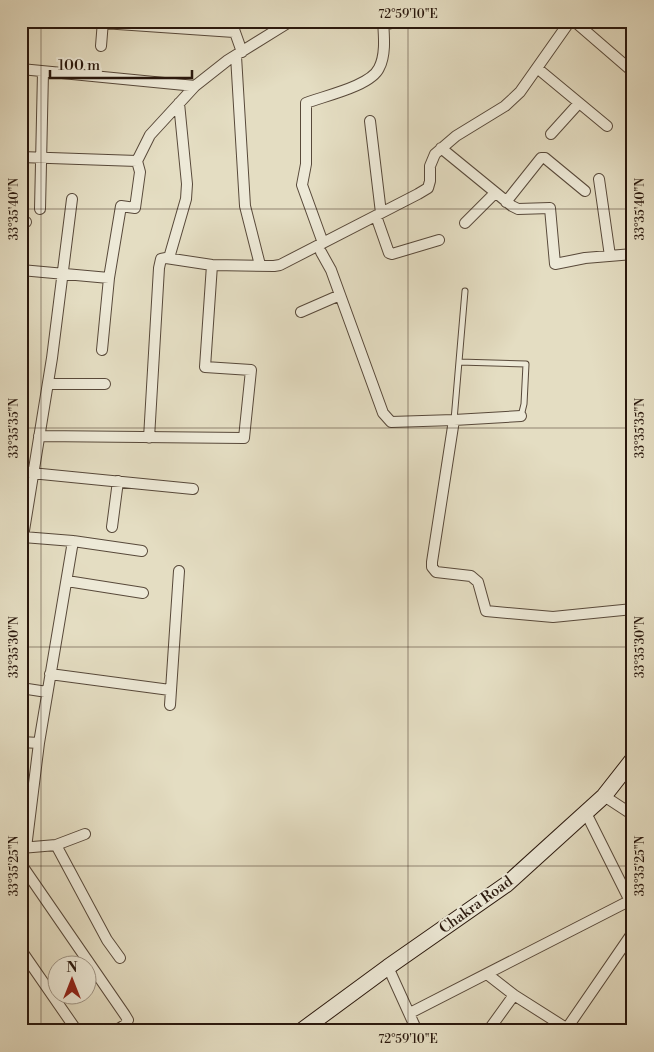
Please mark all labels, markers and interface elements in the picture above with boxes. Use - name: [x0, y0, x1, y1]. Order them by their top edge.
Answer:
- text: 72°59'10"E: [378, 7, 438, 22]
- scale bar: [50, 48, 192, 80]
- text: 100 m: [58, 56, 100, 75]
- text: 33°35'40"N: [7, 178, 22, 240]
- text: 33°35'40"N: [633, 178, 648, 240]
- text: 33°35'35"N: [7, 398, 22, 458]
- text: 33°35'35"N: [633, 398, 648, 458]
- text: 33°35'30"N: [7, 616, 22, 678]
- text: 33°35'30"N: [633, 616, 648, 678]
- text: 33°35'25"N: [7, 836, 22, 896]
- text: 33°35'25"N: [633, 836, 648, 896]
- street label: Chakra Road: [435, 872, 517, 938]
- north arrow: [48, 954, 98, 1004]
- text: N: [66, 959, 78, 977]
- text: 72°59'10"E: [378, 1032, 438, 1047]

